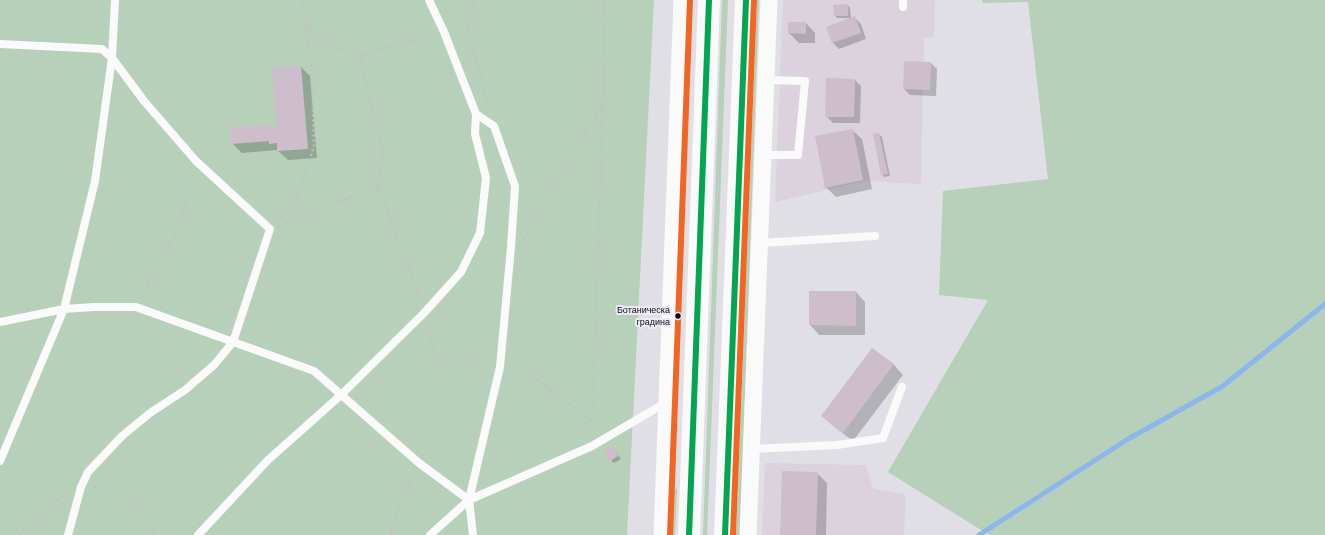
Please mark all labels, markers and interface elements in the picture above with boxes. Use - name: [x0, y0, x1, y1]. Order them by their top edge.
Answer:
- place label: Ботаническа градина: [617, 306, 670, 327]
- marker: Ботаническа градина: [673, 311, 683, 321]

